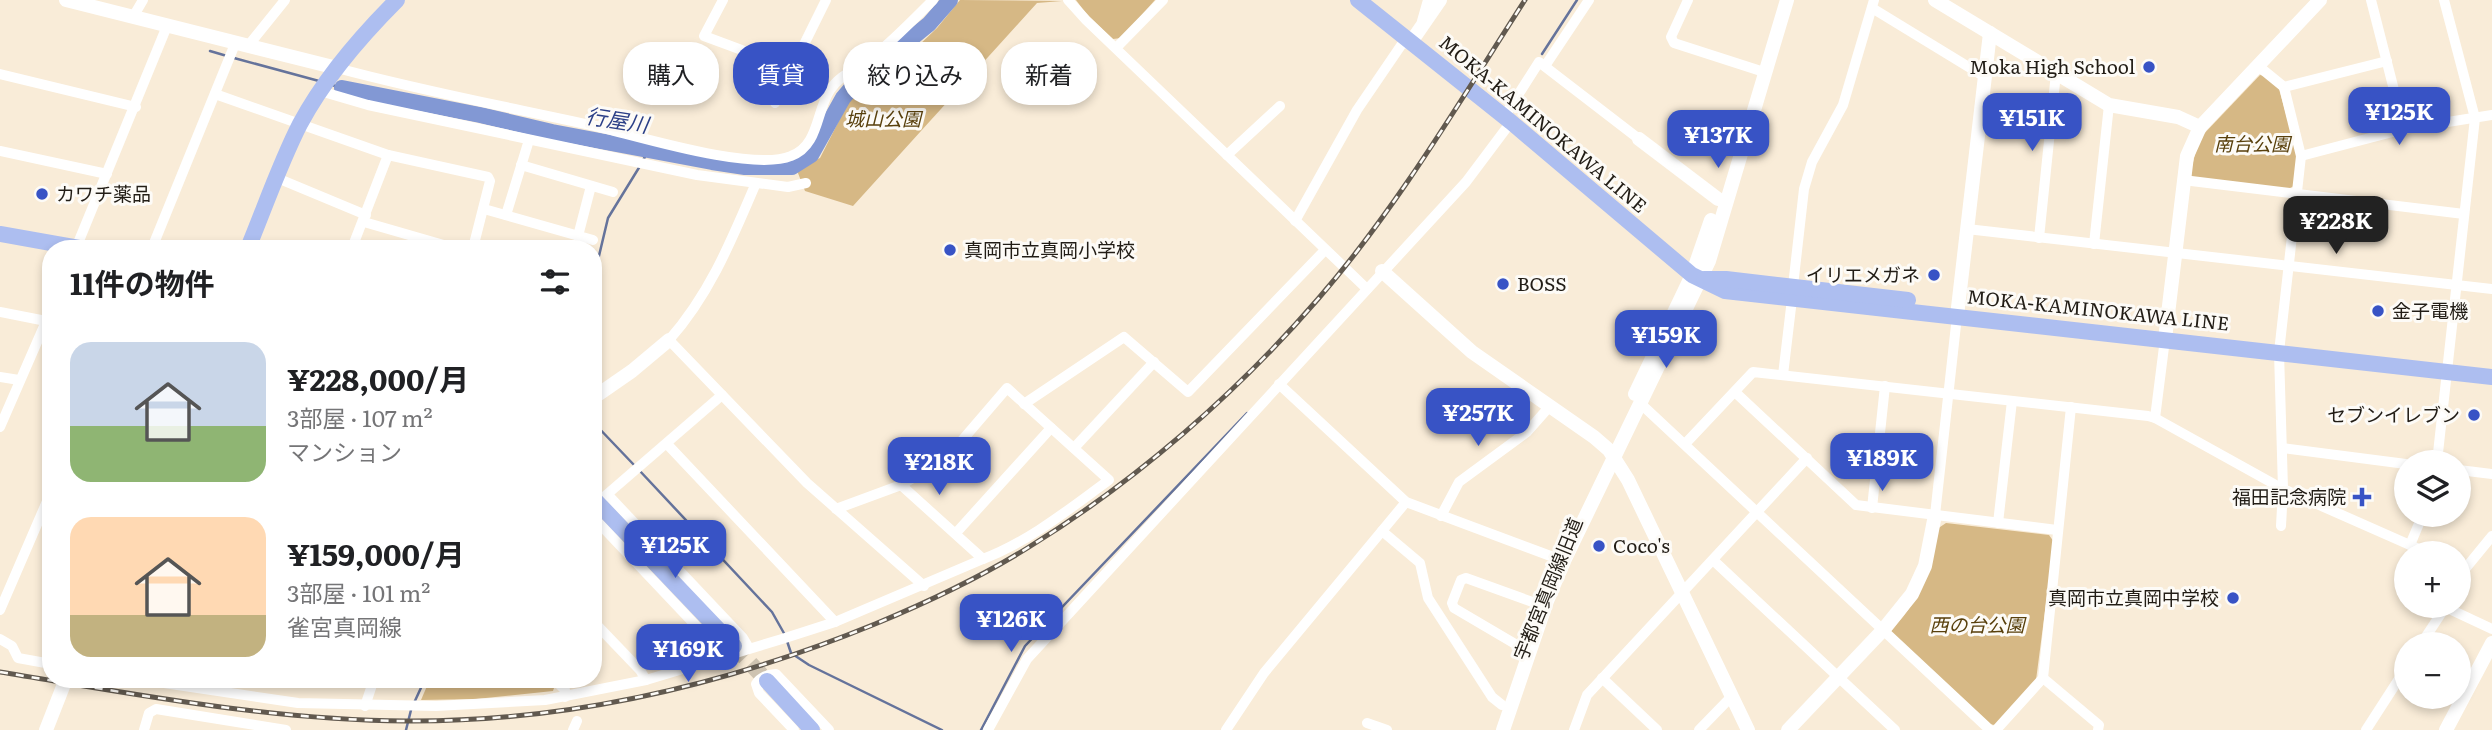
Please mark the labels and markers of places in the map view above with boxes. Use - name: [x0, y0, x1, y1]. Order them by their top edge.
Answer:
- place label: Moka High School: [1969, 52, 2135, 80]
- marker: Moka High School: [2141, 59, 2157, 75]
- pin: ¥125K: [2350, 88, 2448, 147]
- pin: ¥151K: [1983, 94, 2081, 153]
- pin: ¥137K: [1669, 110, 1767, 170]
- place label: カワチ薬品: [56, 179, 151, 207]
- marker: カワチ薬品: [34, 186, 50, 202]
- pin: ¥228K: [2287, 196, 2385, 256]
- place label: 真岡市立真岡小学校: [964, 235, 1135, 263]
- marker: 真岡市立真岡小学校: [942, 242, 958, 258]
- place label: イリエメガネ: [1806, 260, 1920, 288]
- marker: イリエメガネ: [1926, 267, 1942, 283]
- place label: BOSS: [1517, 269, 1567, 297]
- marker: BOSS: [1495, 276, 1511, 292]
- place label: 金子電機: [2392, 296, 2468, 324]
- marker: 金子電機: [2370, 303, 2386, 319]
- pin: ¥159K: [1617, 310, 1715, 370]
- pin: ¥257K: [1429, 388, 1527, 448]
- place label: セブンイレブン: [2327, 400, 2460, 428]
- marker: セブンイレブン: [2466, 407, 2482, 423]
- pin: ¥189K: [1833, 434, 1931, 493]
- pin: ¥218K: [890, 438, 988, 497]
- place label: 福田記念病院: [2232, 482, 2346, 510]
- marker: 福田記念病院: [2352, 487, 2372, 507]
- pin: ¥125K: [626, 520, 724, 580]
- place label: Coco's: [1613, 531, 1670, 559]
- marker: Coco's: [1591, 538, 1607, 554]
- place label: 真岡市立真岡中学校: [2048, 583, 2219, 611]
- marker: 真岡市立真岡中学校: [2225, 590, 2241, 606]
- pin: ¥126K: [962, 594, 1060, 654]
- pin: ¥169K: [639, 624, 737, 684]

